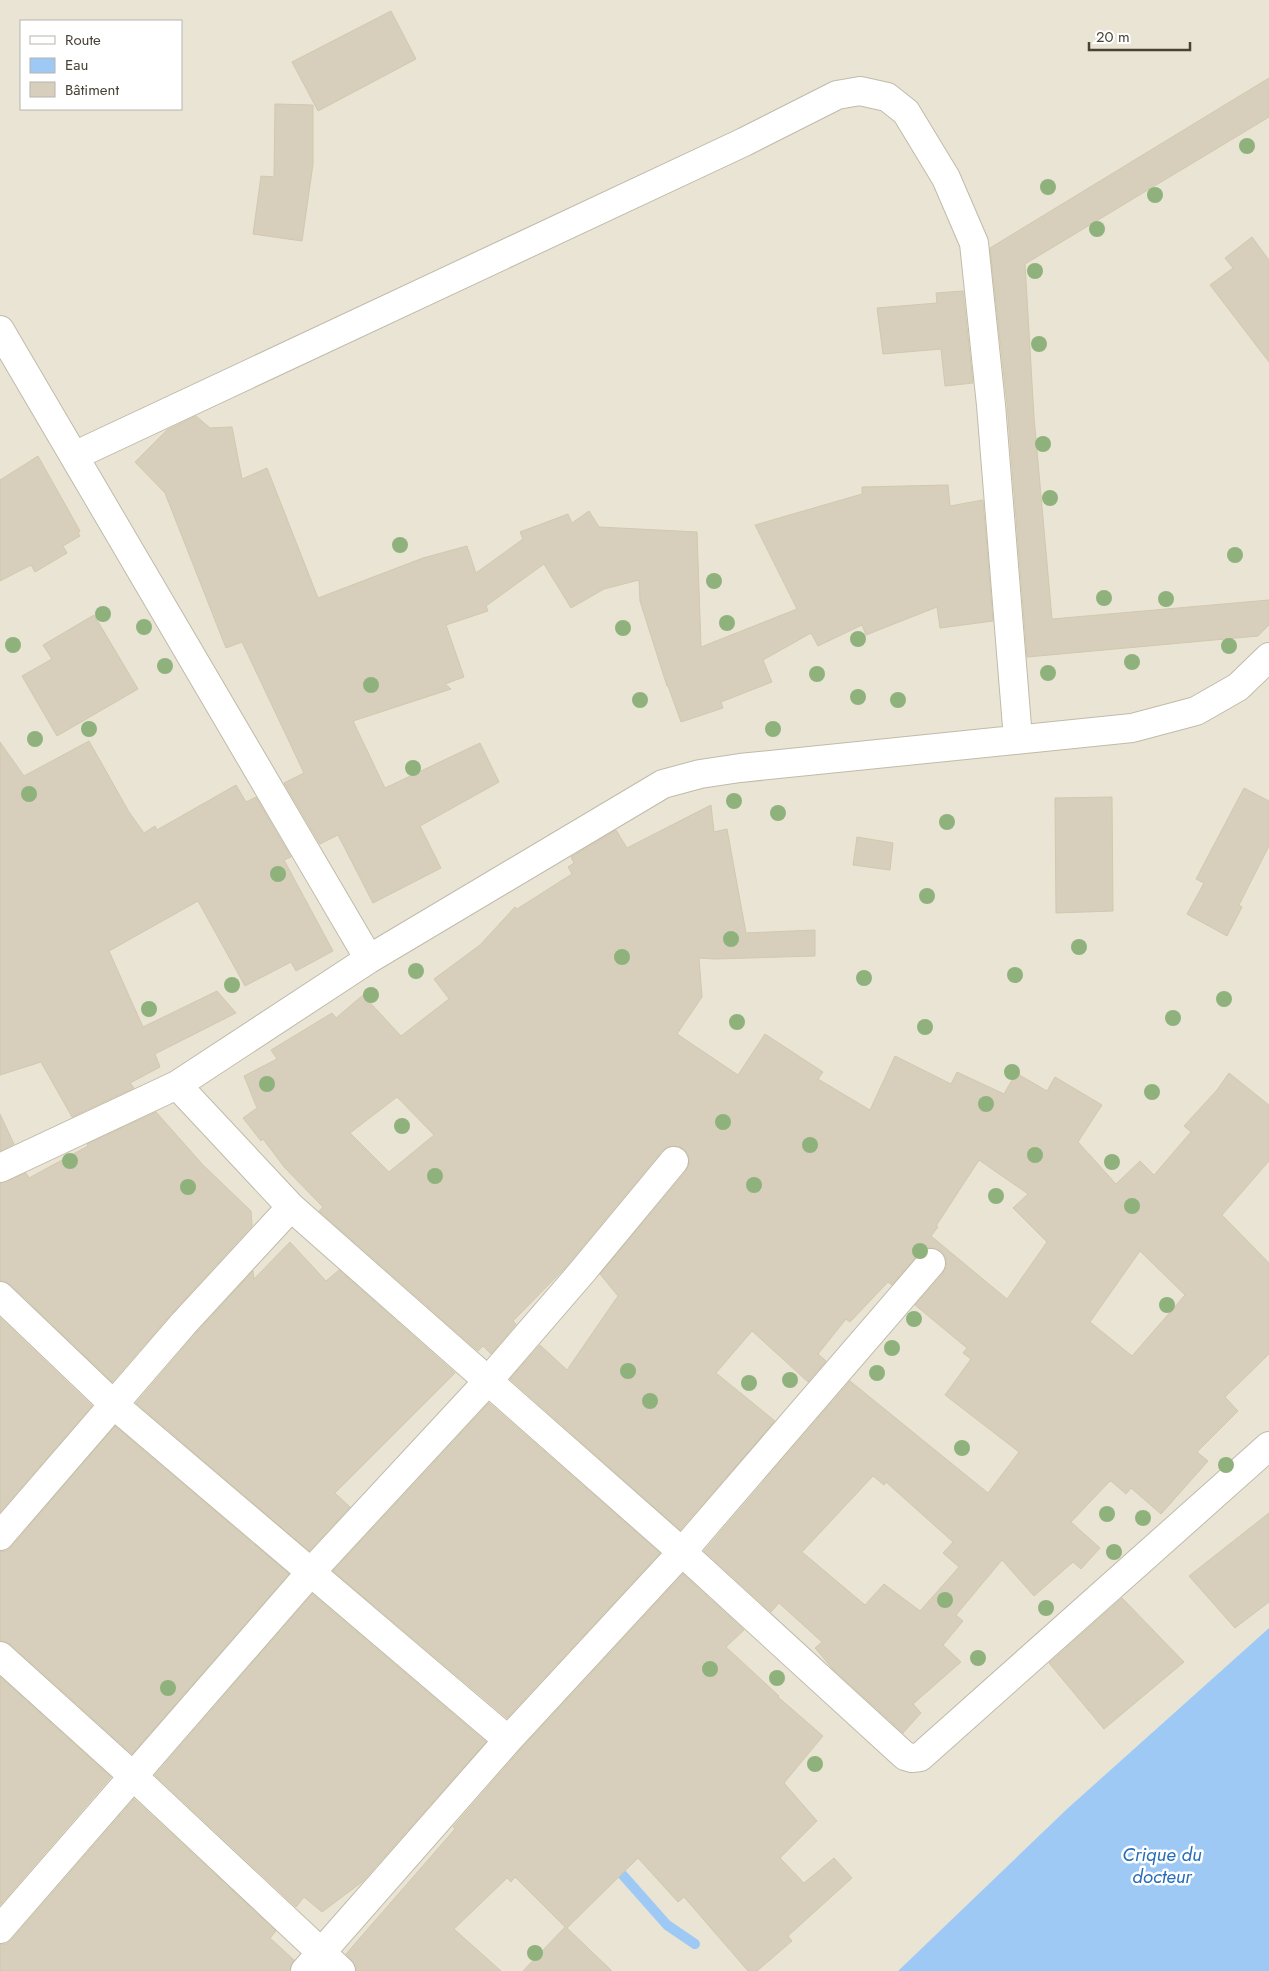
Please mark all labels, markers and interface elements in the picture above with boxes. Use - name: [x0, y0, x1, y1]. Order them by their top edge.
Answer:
- legend: [20, 20, 182, 110]
- scale bar: [1089, 20, 1190, 52]
- text: 20 m: [1096, 26, 1130, 48]
- text: Route: [65, 29, 101, 51]
- text: Eau: [65, 54, 88, 76]
- text: Bâtiment: [65, 79, 119, 101]
- water label: Crique du docteur: [1122, 1841, 1202, 1890]

